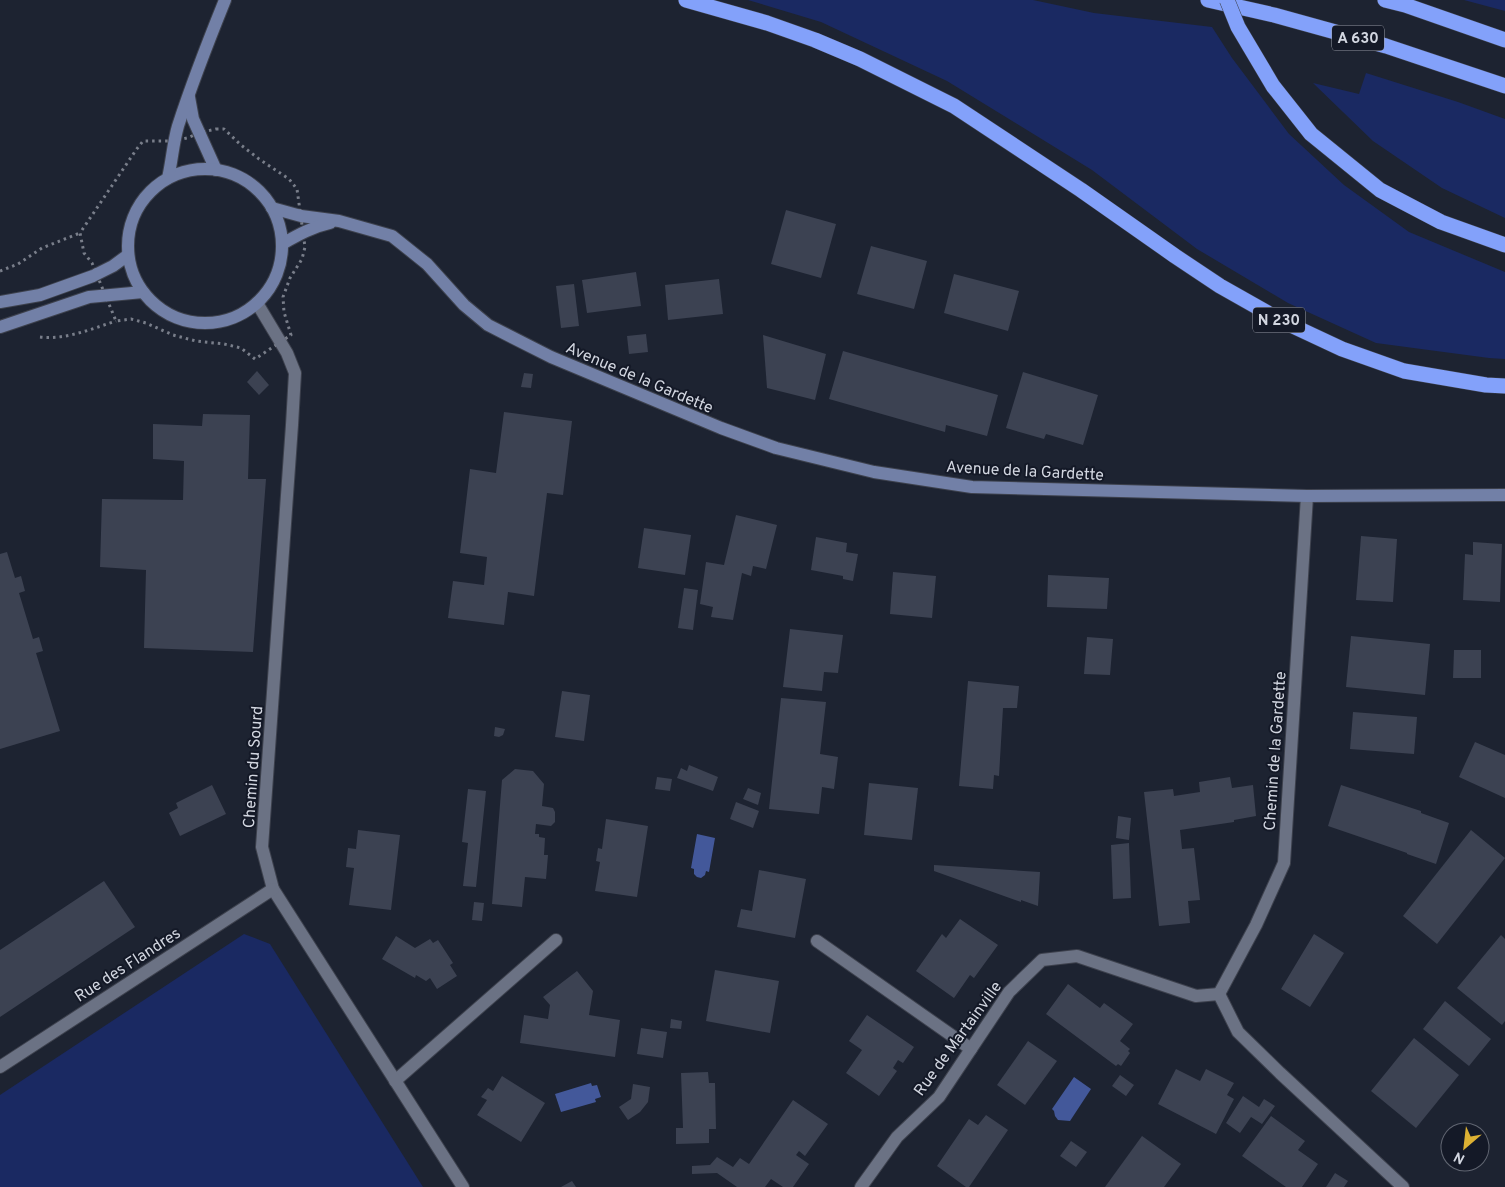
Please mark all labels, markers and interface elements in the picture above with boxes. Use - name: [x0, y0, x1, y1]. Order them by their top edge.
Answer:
- road number: A 630: [1332, 26, 1384, 50]
- road number: N 230: [1253, 308, 1305, 332]
- street label: Avenue de la Gardette: [563, 339, 716, 419]
- street label: Avenue de la Gardette: [945, 458, 1104, 486]
- street label: Chemin de la Gardette: [1260, 671, 1292, 831]
- street label: Chemin du Sourd: [240, 705, 268, 829]
- street label: Rue des Flandres: [71, 924, 185, 1007]
- street label: Rue de Martainville: [910, 978, 1007, 1101]
- north arrow: [1440, 1122, 1490, 1172]
- text: N: [1451, 1147, 1468, 1167]

